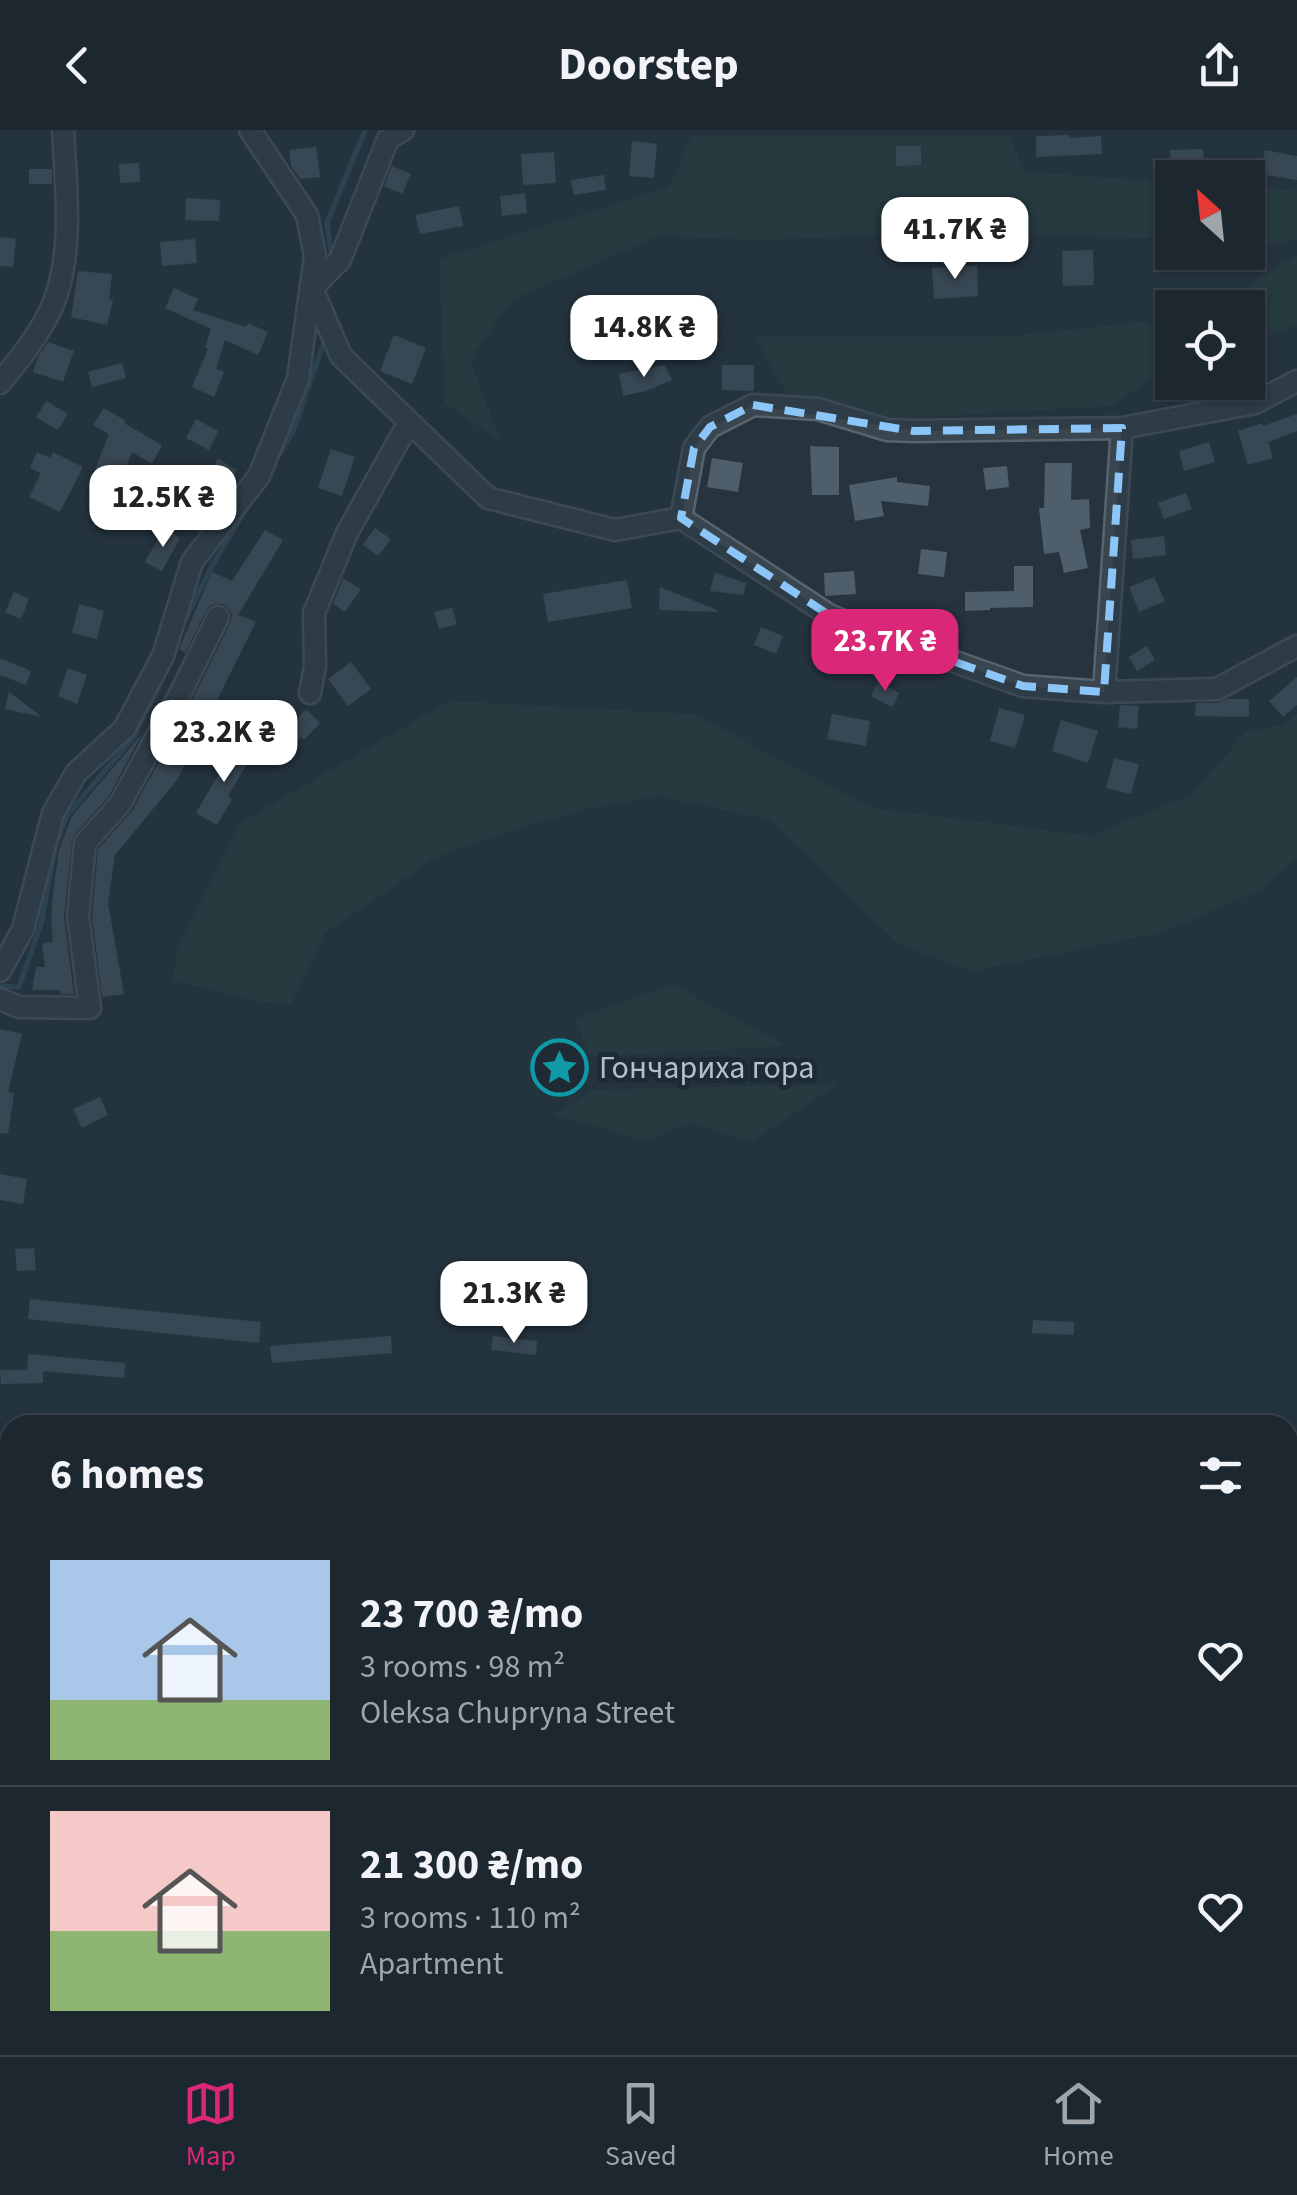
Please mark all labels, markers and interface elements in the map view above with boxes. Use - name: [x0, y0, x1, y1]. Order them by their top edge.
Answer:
- text: Doorstep: [558, 33, 739, 97]
- icon: back: [50, 38, 105, 93]
- icon: share: [1192, 38, 1247, 93]
- north arrow: [1155, 160, 1265, 270]
- map controls: [1155, 160, 1265, 400]
- pin: 41.7K ₴: [863, 197, 1047, 282]
- text: 41.7K ₴: [903, 206, 1007, 252]
- button: locate: [1155, 290, 1265, 400]
- pin: 14.8K ₴: [552, 295, 736, 380]
- text: 14.8K ₴: [592, 304, 696, 350]
- pin: 12.5K ₴: [71, 465, 255, 550]
- text: 12.5K ₴: [111, 474, 215, 520]
- pin: 23.7K ₴: [793, 609, 977, 694]
- text: 23.7K ₴: [833, 618, 937, 664]
- pin: 23.2K ₴: [132, 700, 316, 785]
- text: 23.2K ₴: [172, 709, 276, 755]
- place icon: Гончариха гора: [530, 1038, 590, 1098]
- place label: Гончариха гора: [599, 1045, 814, 1091]
- pin: 21.3K ₴: [422, 1261, 606, 1346]
- text: 21.3K ₴: [462, 1270, 566, 1316]
- text: 6 homes: [50, 1445, 204, 1505]
- icon: filters: [1193, 1448, 1248, 1503]
- text: 23 700 ₴/mo: [360, 1584, 583, 1644]
- icon: home: [130, 1600, 250, 1720]
- icon: heart: [1193, 1633, 1248, 1688]
- text: 3 rooms · 98 m²: [360, 1644, 565, 1690]
- text: Oleksa Chupryna Street: [360, 1690, 675, 1736]
- text: 21 300 ₴/mo: [360, 1835, 583, 1895]
- icon: home: [130, 1851, 250, 1971]
- icon: heart: [1193, 1884, 1248, 1939]
- text: 3 rooms · 110 m²: [360, 1895, 581, 1941]
- text: Apartment: [360, 1941, 503, 1987]
- tab: Map: [183, 2076, 238, 2176]
- tab: Saved: [605, 2076, 676, 2176]
- tab: Home: [1043, 2076, 1114, 2176]

